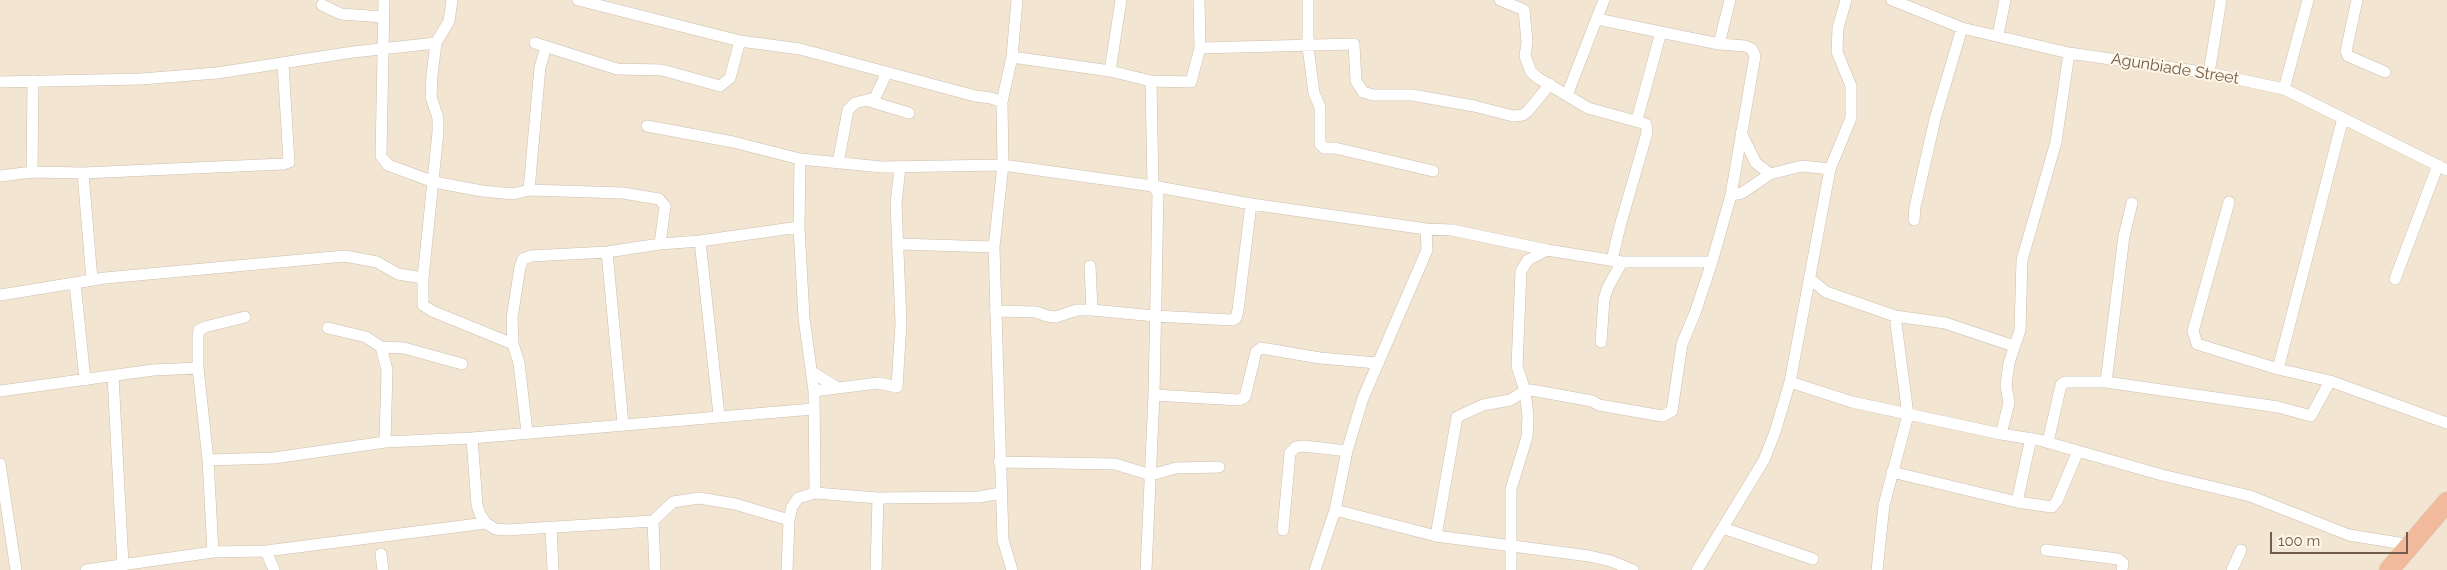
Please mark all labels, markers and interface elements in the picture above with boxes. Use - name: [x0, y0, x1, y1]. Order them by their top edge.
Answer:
- street label: Agunbiade Street: [2110, 49, 2240, 89]
- scale bar: [2272, 522, 2410, 554]
- text: 100 m: [2278, 532, 2320, 550]

